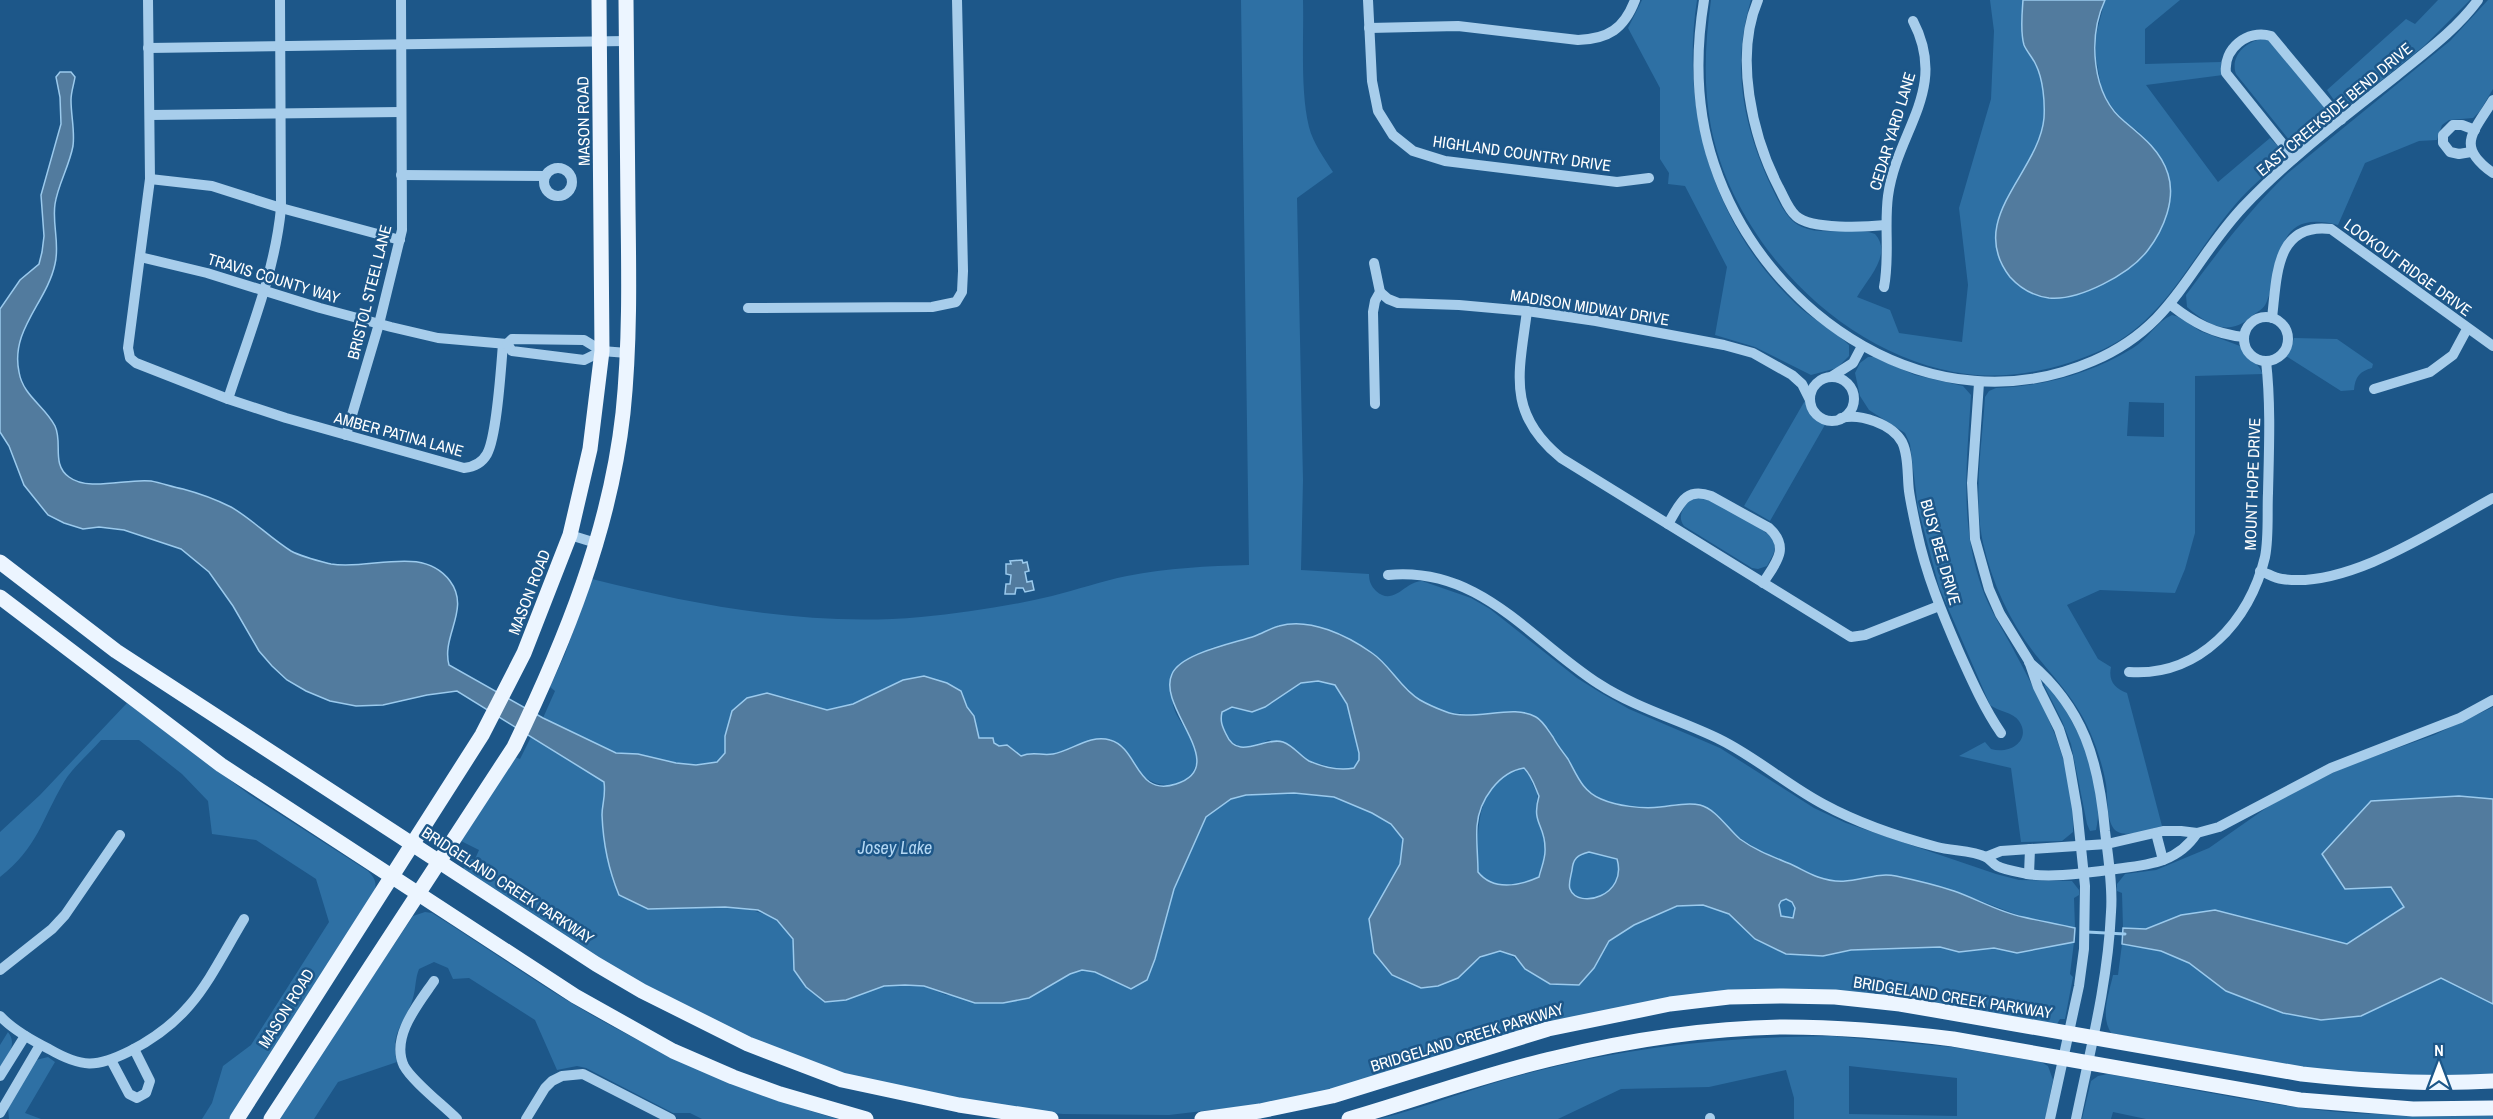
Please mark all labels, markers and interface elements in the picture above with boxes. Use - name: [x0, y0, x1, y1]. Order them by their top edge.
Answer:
- street label: EAST CREEKSIDE BEND DRIVE: [2251, 37, 2417, 181]
- street label: CEDAR YARD LANE: [1864, 69, 1920, 193]
- street label: MASON ROAD: [571, 76, 595, 166]
- street label: HIGHLAND COUNTRY DRIVE: [1432, 130, 1612, 176]
- street label: LOOKOUT RIDGE DRIVE: [2340, 213, 2476, 321]
- street label: BRISTOL STEEL LANE: [342, 222, 396, 362]
- street label: TRAVIS COUNTY WAY: [205, 247, 343, 309]
- street label: MADISON MIDWAY DRIVE: [1509, 284, 1671, 330]
- street label: AMBER PATINA LANE: [331, 406, 466, 462]
- street label: MOUNT HOPE DRIVE: [2239, 417, 2265, 551]
- street label: BUSY BEE DRIVE: [1915, 497, 1967, 607]
- street label: MASON ROAD: [503, 546, 555, 638]
- street label: BRIDGELAND CREEK PARKWAY: [418, 821, 598, 949]
- water label: Josey Lake: [857, 835, 932, 860]
- street label: MASON ROAD: [253, 964, 319, 1052]
- street label: BRIDGELAND CREEK PARKWAY: [1852, 970, 2054, 1024]
- street label: BRIDGELAND CREEK PARKWAY: [1368, 997, 1567, 1077]
- north arrow: [2409, 1035, 2469, 1095]
- text: N: [2434, 1039, 2444, 1061]

